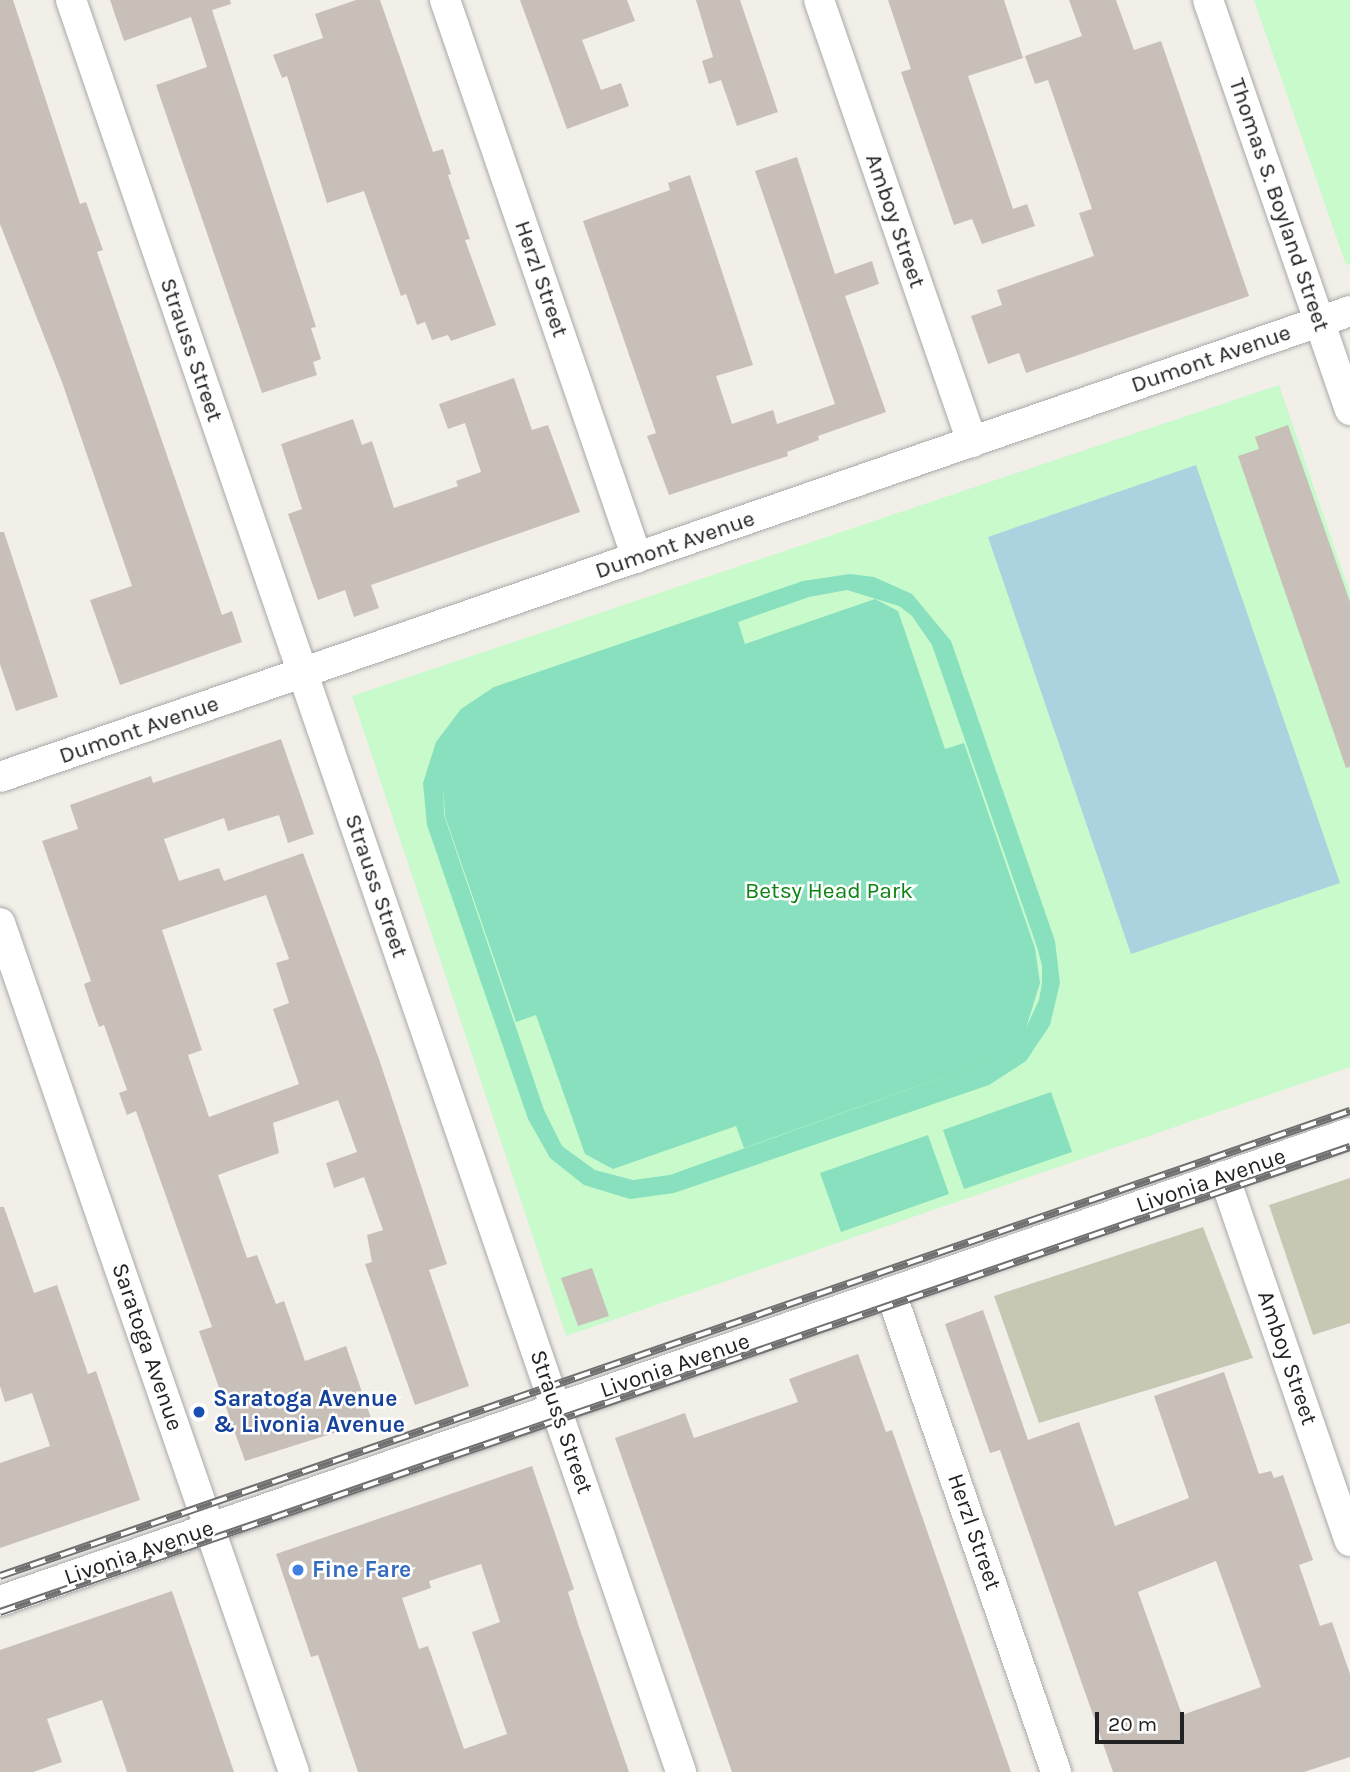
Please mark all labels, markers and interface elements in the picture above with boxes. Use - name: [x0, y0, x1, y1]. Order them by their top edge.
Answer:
- street label: Thomas S. Boyland Street: [1223, 75, 1335, 335]
- street label: Amboy Street: [859, 150, 931, 292]
- street label: Herzl Street: [508, 217, 574, 341]
- street label: Strauss Street: [153, 274, 229, 426]
- street label: Dumont Avenue: [1128, 319, 1294, 399]
- street label: Dumont Avenue: [592, 505, 758, 585]
- street label: Dumont Avenue: [56, 690, 222, 770]
- street label: Strauss Street: [338, 810, 414, 962]
- park label: Betsy Head Park: [745, 877, 913, 905]
- street label: Livonia Avenue: [1133, 1143, 1289, 1219]
- street label: Saratoga Avenue: [105, 1260, 189, 1434]
- street label: Amboy Street: [1251, 1287, 1323, 1429]
- street label: Livonia Avenue: [597, 1328, 753, 1404]
- street label: Strauss Street: [523, 1346, 599, 1498]
- place label: Saratoga Avenue & Livonia Avenue: [213, 1385, 405, 1439]
- marker: Saratoga Avenue & Livonia Avenue: [191, 1404, 207, 1420]
- street label: Herzl Street: [941, 1470, 1007, 1594]
- street label: Livonia Avenue: [61, 1515, 217, 1591]
- place label: Fine Fare: [312, 1556, 411, 1584]
- marker: Fine Fare: [290, 1562, 306, 1578]
- scale bar: [1098, 1698, 1187, 1742]
- text: 20 m: [1108, 1712, 1157, 1736]

